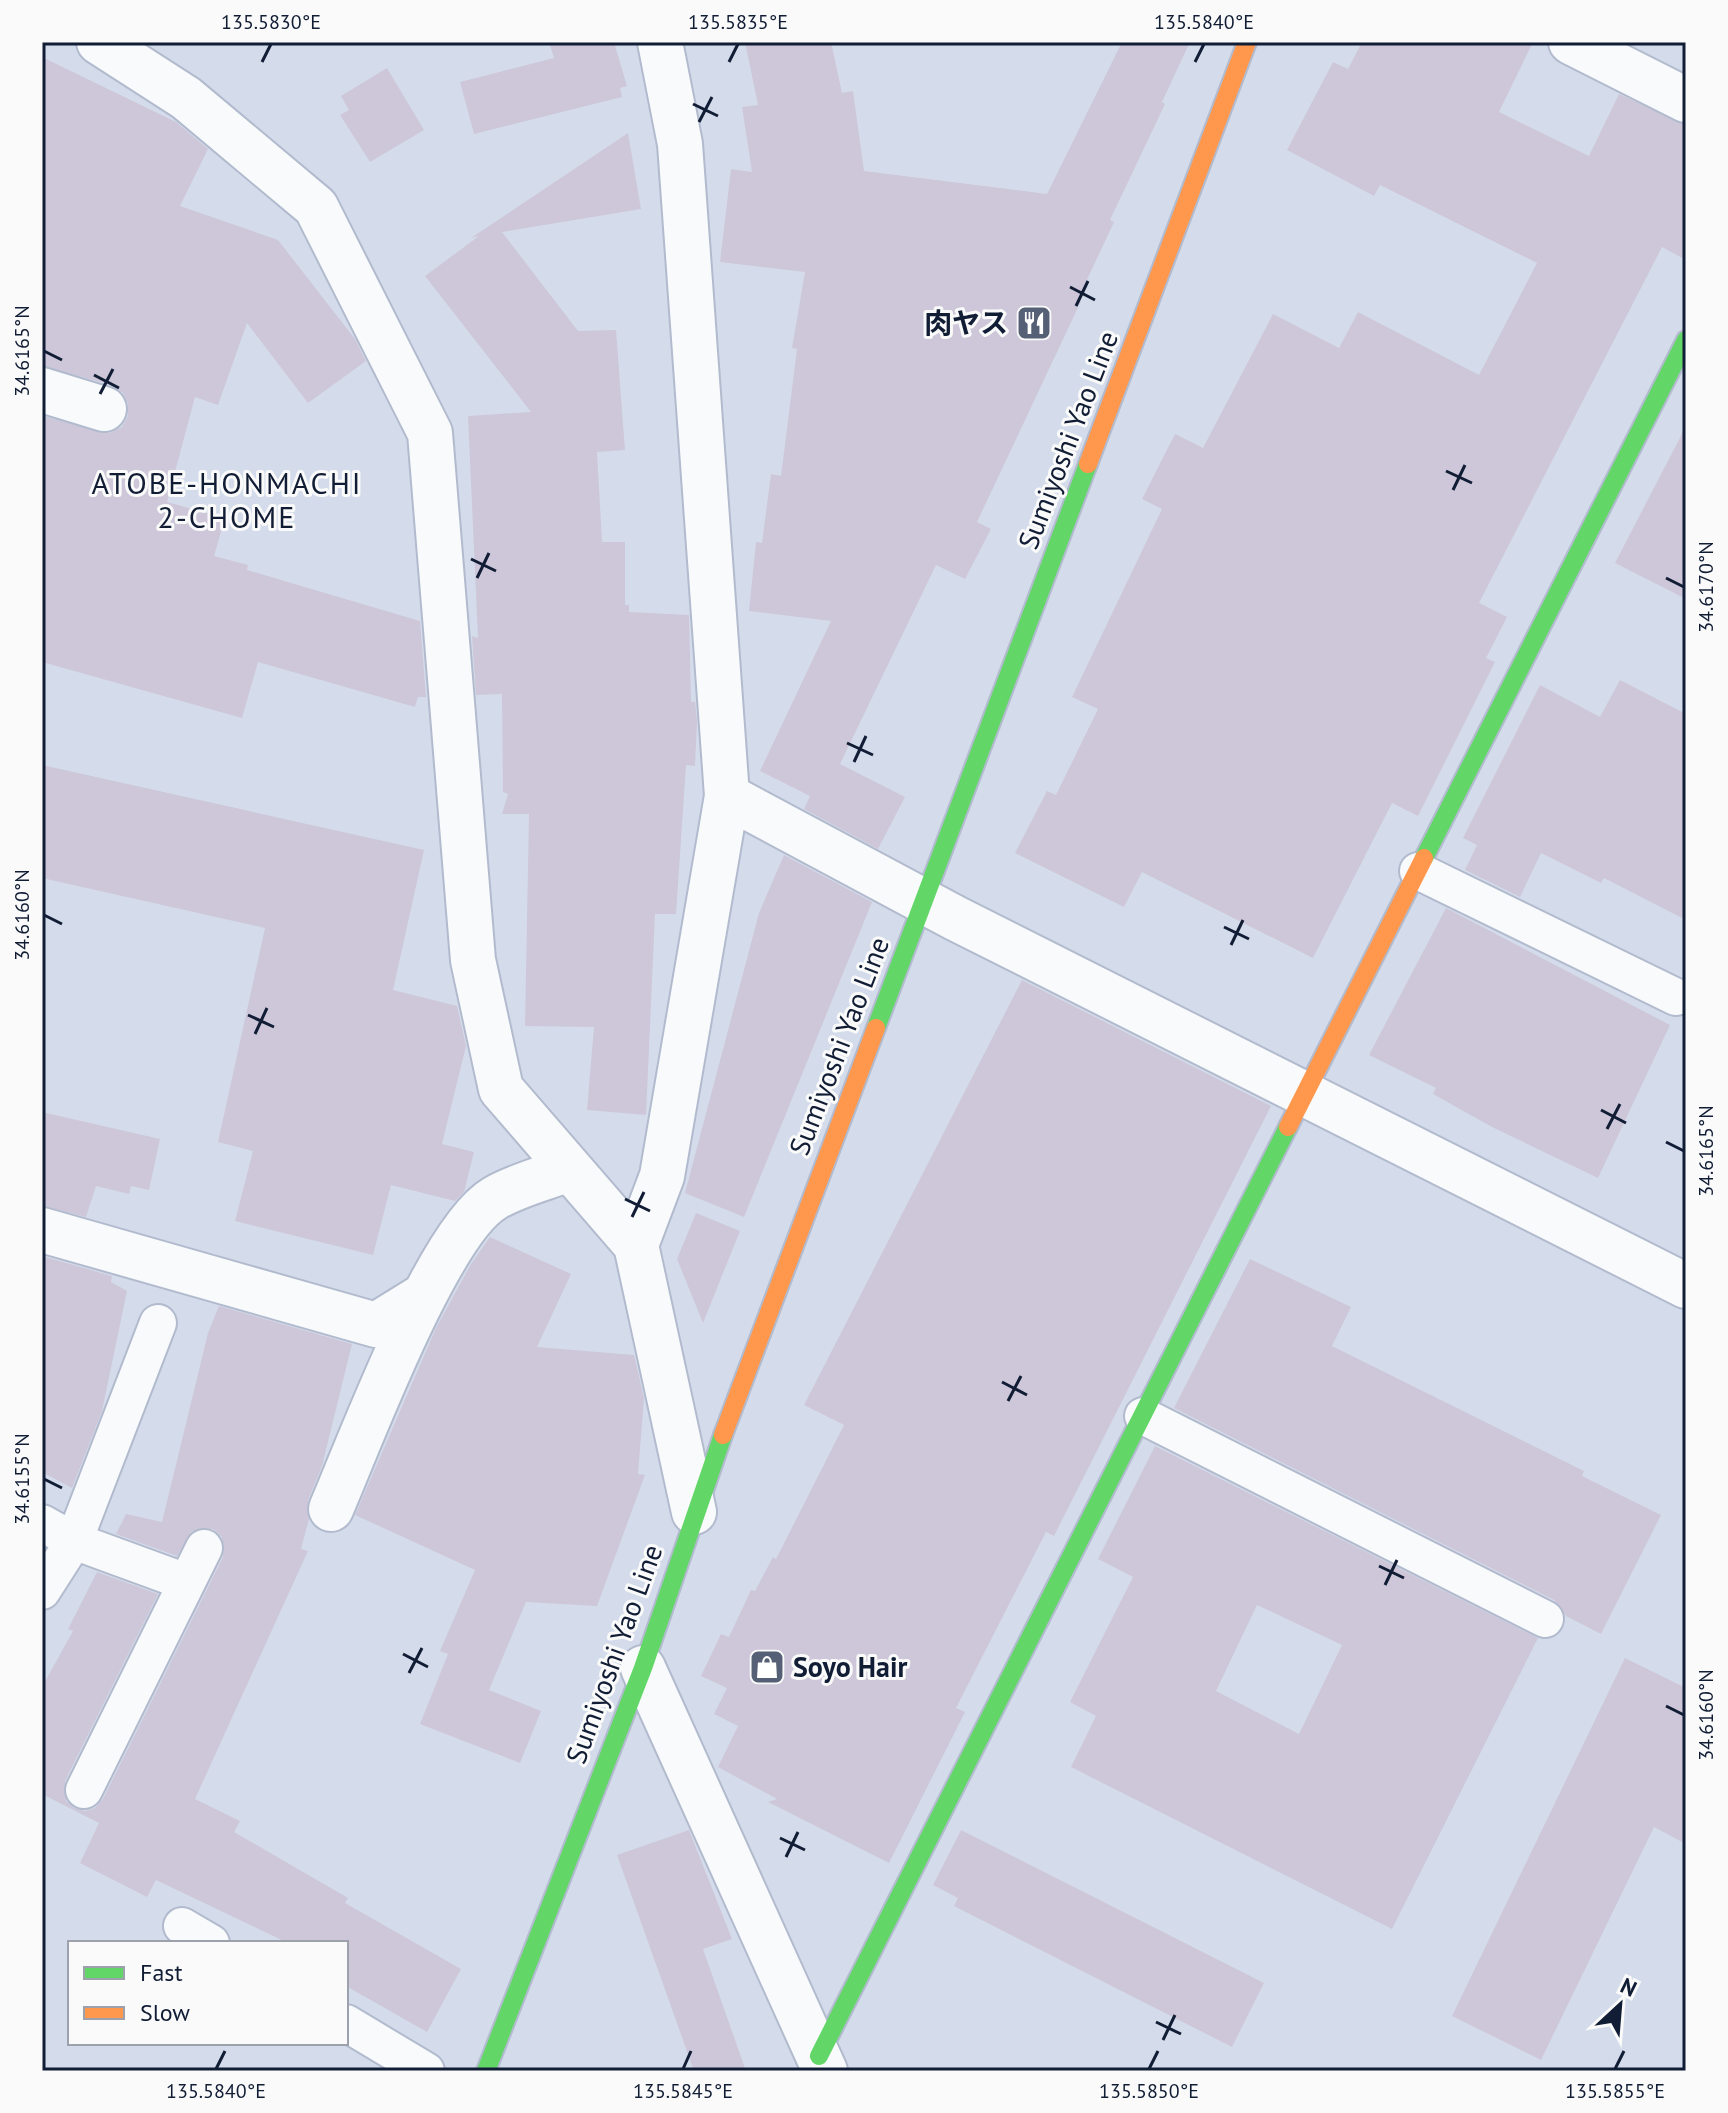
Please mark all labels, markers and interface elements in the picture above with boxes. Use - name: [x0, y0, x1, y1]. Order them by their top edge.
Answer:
- text: 135.5830°E: [221, 9, 321, 35]
- text: 135.5835°E: [688, 9, 788, 35]
- text: 135.5840°E: [1154, 9, 1254, 35]
- place label: 肉ヤス: [924, 304, 1008, 341]
- restaurant icon: 肉ヤス: [1015, 304, 1053, 342]
- text: 34.6165°N: [9, 305, 35, 397]
- street label: Sumiyoshi Yao Line: [1009, 326, 1126, 554]
- district label: ATOBE-HONMACHI 2-CHOME: [91, 463, 363, 536]
- text: 34.6170°N: [1693, 541, 1719, 633]
- text: 34.6160°N: [9, 869, 35, 961]
- street label: Sumiyoshi Yao Line: [780, 932, 897, 1160]
- text: 34.6165°N: [1693, 1105, 1719, 1197]
- text: 34.6155°N: [9, 1433, 35, 1525]
- street label: Sumiyoshi Yao Line: [557, 1539, 670, 1769]
- shop icon: Soyo Hair: [748, 1648, 786, 1686]
- place label: Soyo Hair: [793, 1648, 907, 1685]
- text: 34.6160°N: [1693, 1669, 1719, 1761]
- legend: [68, 1941, 348, 2045]
- text: Fast: [140, 1957, 183, 1988]
- north arrow: [1580, 1965, 1660, 2045]
- text: N: [1616, 1971, 1641, 2003]
- text: Slow: [140, 1997, 190, 2028]
- text: 135.5840°E: [166, 2078, 266, 2104]
- text: 135.5845°E: [633, 2078, 733, 2104]
- text: 135.5850°E: [1099, 2078, 1199, 2104]
- text: 135.5855°E: [1565, 2078, 1665, 2104]

